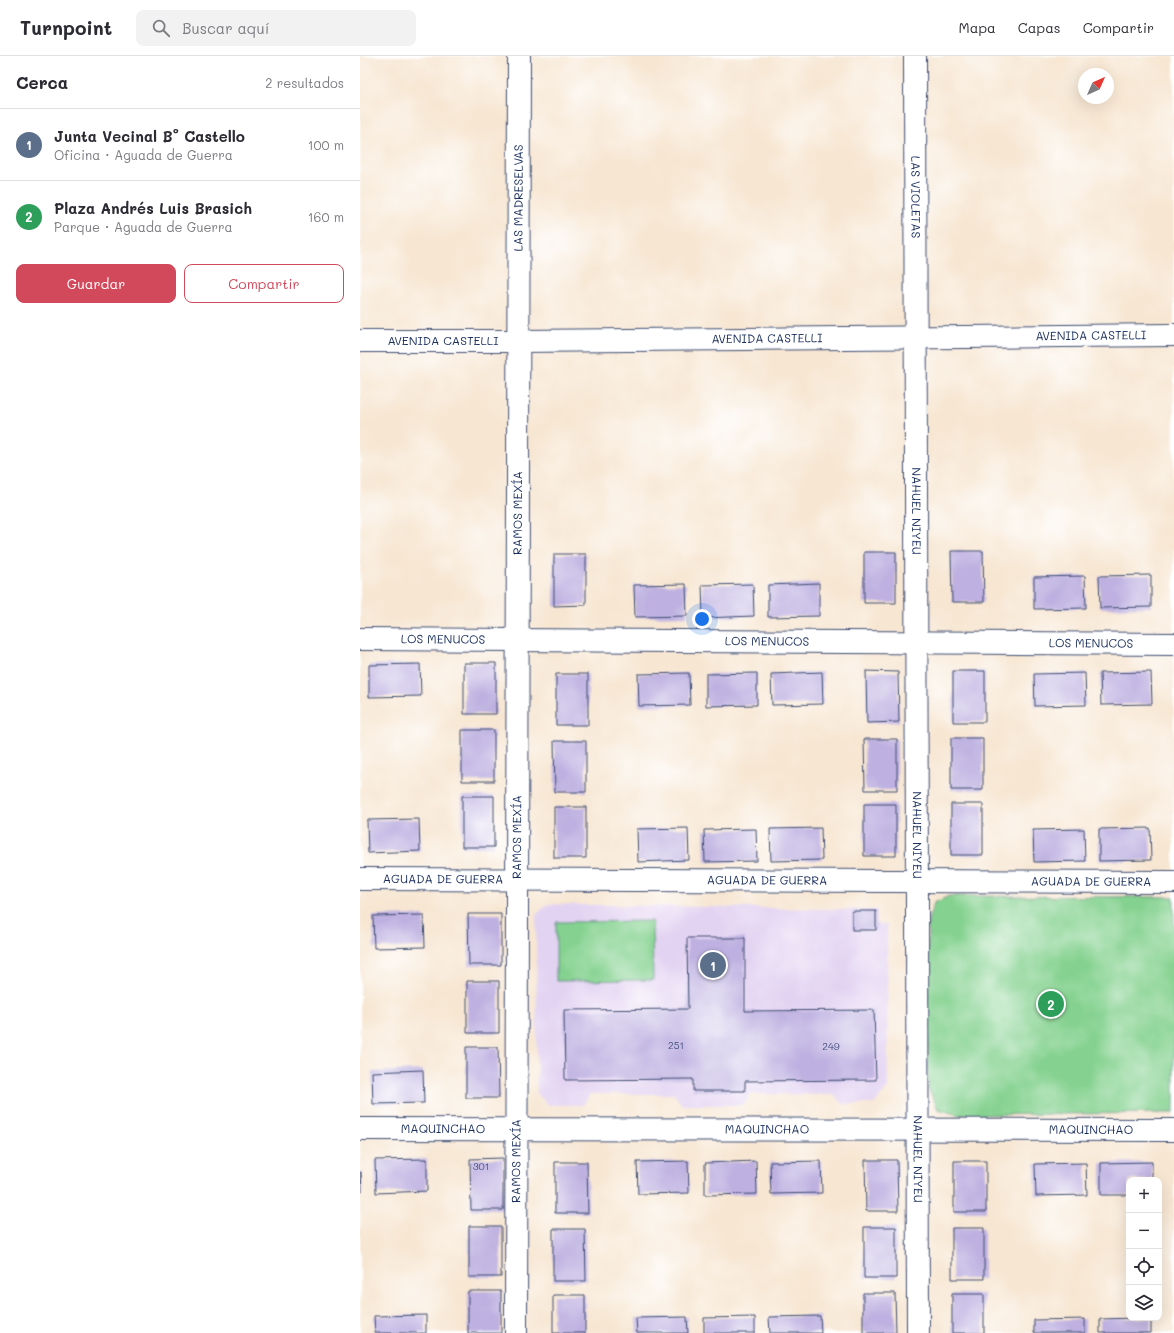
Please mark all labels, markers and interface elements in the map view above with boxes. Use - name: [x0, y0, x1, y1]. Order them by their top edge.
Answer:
- search box: [136, 10, 416, 46]
- text: Turnpoint: [20, 15, 112, 40]
- icon: search: [150, 17, 172, 39]
- text: Buscar aquí: [182, 18, 269, 38]
- text: Mapa: [959, 18, 996, 37]
- text: Capas: [1018, 18, 1061, 37]
- text: Compartir: [1083, 18, 1154, 37]
- north arrow: [1078, 68, 1114, 104]
- text: Cerca: [16, 71, 68, 93]
- text: 2 resultados: [265, 74, 344, 91]
- text: Junta Vecinal B° Castello: [54, 126, 245, 146]
- text: 1: [26, 136, 32, 153]
- text: 100 m: [308, 136, 344, 153]
- street label: LAS MADRESELVAS: [510, 144, 526, 251]
- text: Oficina · Aguada de Guerra: [54, 146, 233, 163]
- street label: LAS VIOLETAS: [908, 156, 924, 239]
- text: Plaza Andrés Luis Brasich: [54, 198, 252, 218]
- text: 2: [25, 208, 33, 225]
- text: 160 m: [308, 208, 344, 225]
- text: Parque · Aguada de Guerra: [54, 218, 233, 235]
- button: Guardar: [16, 264, 176, 303]
- button: Compartir: [184, 264, 344, 303]
- street label: AVENIDA CASTELLI: [1036, 326, 1146, 343]
- street label: AVENIDA CASTELLI: [712, 329, 822, 346]
- street label: AVENIDA CASTELLI: [388, 332, 498, 348]
- street label: NAHUEL NIYEU: [909, 467, 925, 555]
- street label: RAMOS MEXÍA: [509, 471, 525, 555]
- your location: [692, 609, 712, 629]
- street label: LOS MENUCOS: [401, 630, 486, 647]
- street label: LOS MENUCOS: [725, 632, 810, 649]
- street label: LOS MENUCOS: [1049, 634, 1134, 651]
- street label: NAHUEL NIYEU: [910, 791, 926, 879]
- street label: RAMOS MEXÍA: [508, 795, 524, 879]
- street label: AGUADA DE GUERRA: [383, 870, 503, 887]
- street label: AGUADA DE GUERRA: [707, 871, 827, 888]
- street label: AGUADA DE GUERRA: [1031, 872, 1151, 889]
- pin: 1: [700, 950, 726, 980]
- pin: 2: [1038, 989, 1064, 1019]
- house number: 251: [668, 1038, 684, 1052]
- house number: 249: [822, 1039, 840, 1053]
- street label: NAHUEL NIYEU: [910, 1115, 927, 1203]
- street label: RAMOS MEXÍA: [507, 1119, 524, 1203]
- street label: MAQUINCHAO: [401, 1120, 485, 1136]
- street label: MAQUINCHAO: [725, 1120, 809, 1137]
- street label: MAQUINCHAO: [1049, 1121, 1133, 1137]
- house number: 301: [473, 1159, 489, 1173]
- map controls: [1126, 1177, 1162, 1321]
- button: +: [1126, 1177, 1162, 1213]
- button: −: [1126, 1213, 1162, 1249]
- button: locate: [1126, 1249, 1162, 1285]
- button: layers: [1126, 1285, 1162, 1321]

